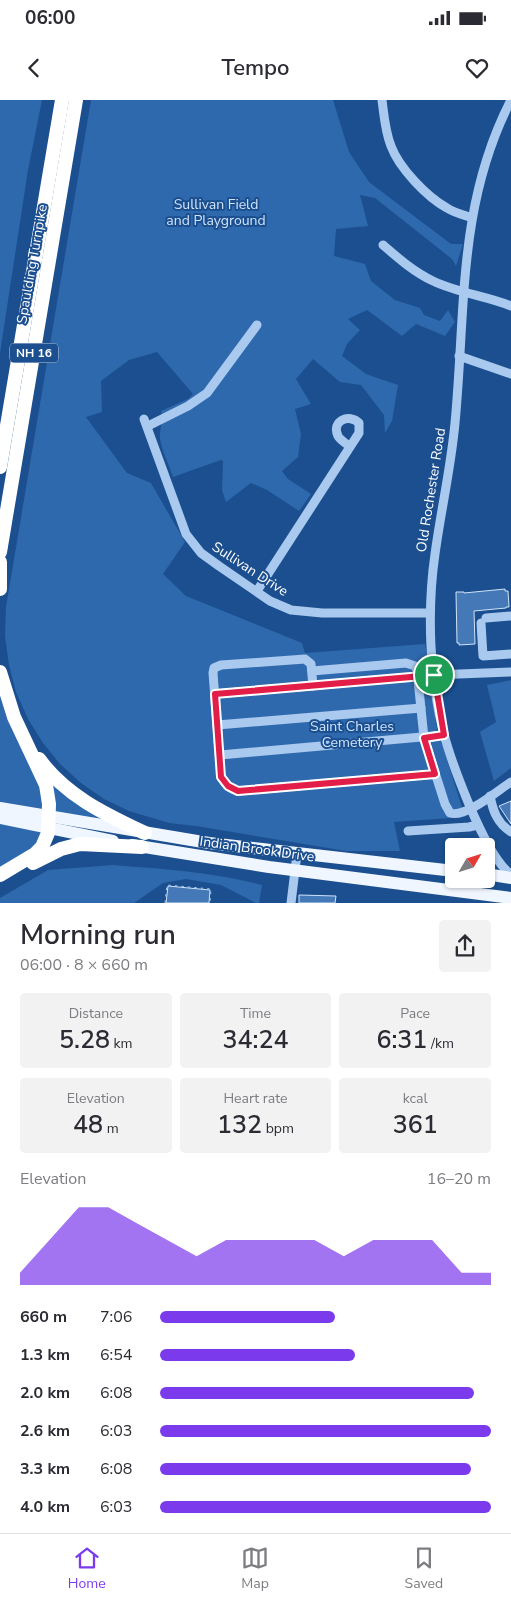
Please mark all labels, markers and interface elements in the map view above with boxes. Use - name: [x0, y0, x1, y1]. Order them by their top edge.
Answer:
- text: 06:00: [25, 5, 75, 31]
- text: Tempo: [221, 53, 290, 83]
- icon: back: [20, 54, 48, 82]
- icon: heart: [463, 54, 491, 82]
- park label: Sullivan Field and Playground: [166, 195, 266, 230]
- street label: Spaulding Turnpike: [12, 203, 52, 325]
- road number: NH 16: [10, 344, 58, 362]
- street label: Old Rochester Road: [412, 426, 450, 554]
- street label: Sullivan Drive: [208, 537, 292, 601]
- pin: [413, 654, 455, 696]
- icon: arrive: [420, 661, 448, 689]
- park label: Saint Charles Cemetery: [310, 717, 394, 752]
- street label: Indian Brook Drive: [198, 832, 316, 866]
- north arrow: [445, 838, 495, 888]
- map controls: [445, 838, 495, 888]
- text: Morning run: [20, 916, 176, 954]
- button: share: [439, 920, 491, 972]
- text: 06:00 · 8 × 660 m: [20, 954, 148, 976]
- text: Distance: [69, 1004, 123, 1023]
- text: Time: [240, 1004, 271, 1023]
- text: Pace: [400, 1004, 430, 1023]
- text: 5.28: [59, 1023, 110, 1057]
- text: 34:24: [223, 1023, 288, 1057]
- text: 6:31: [376, 1023, 427, 1057]
- text: km: [110, 1034, 133, 1053]
- text: /km: [427, 1034, 454, 1053]
- text: Elevation: [67, 1089, 125, 1108]
- text: Heart rate: [223, 1089, 288, 1108]
- text: kcal: [403, 1089, 428, 1108]
- text: 48: [73, 1108, 103, 1142]
- text: 132: [217, 1108, 262, 1142]
- text: 361: [393, 1108, 438, 1142]
- text: m: [103, 1119, 119, 1138]
- text: bpm: [262, 1119, 294, 1138]
- text: Elevation: [20, 1168, 86, 1190]
- text: 16–20 m: [427, 1168, 491, 1190]
- text: 660 m: [20, 1306, 67, 1328]
- text: 7:06: [100, 1306, 132, 1328]
- text: 1.3 km: [20, 1344, 70, 1366]
- text: 6:54: [100, 1344, 132, 1366]
- text: 2.0 km: [20, 1382, 70, 1404]
- text: 6:08: [100, 1382, 132, 1404]
- text: 2.6 km: [20, 1420, 70, 1442]
- text: 6:03: [100, 1420, 132, 1442]
- text: 3.3 km: [20, 1458, 70, 1480]
- text: 6:08: [100, 1458, 132, 1480]
- text: 4.0 km: [20, 1496, 70, 1518]
- text: 6:03: [100, 1496, 132, 1518]
- tab: Home: [68, 1544, 106, 1593]
- tab: Map: [241, 1544, 269, 1593]
- tab: Saved: [405, 1544, 443, 1593]

